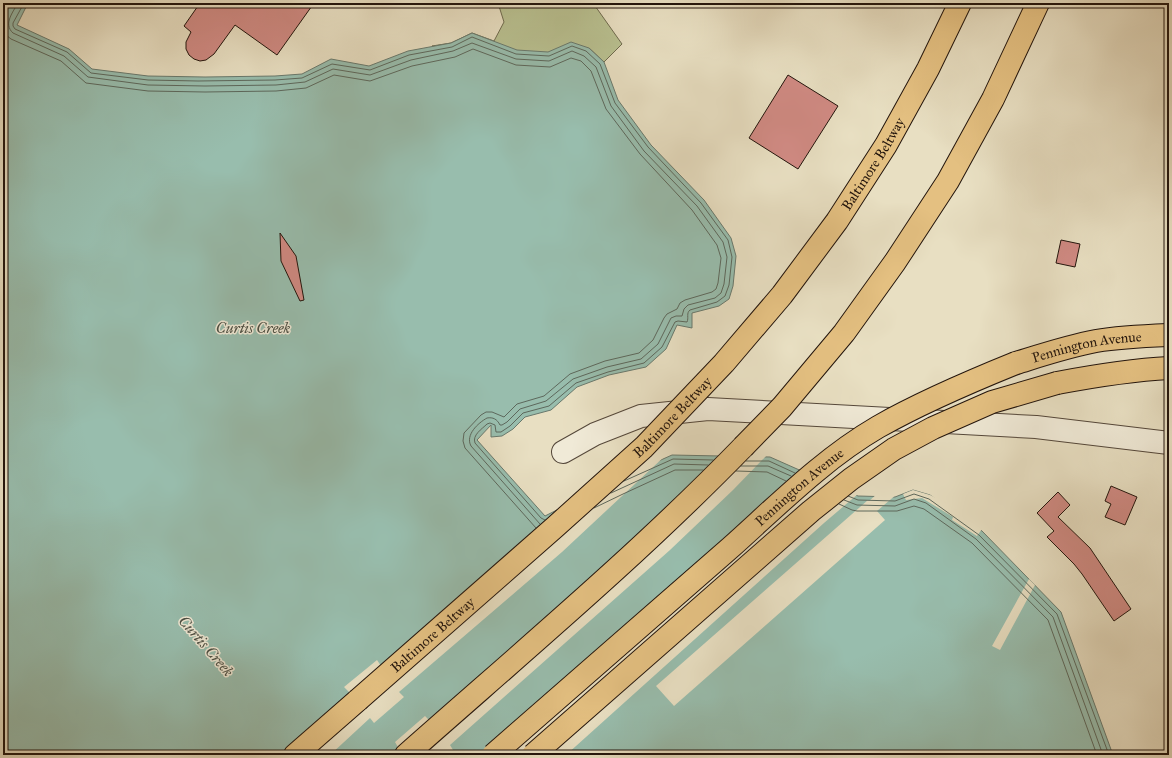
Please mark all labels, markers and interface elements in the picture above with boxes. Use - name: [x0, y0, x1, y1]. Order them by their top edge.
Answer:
- street label: Baltimore Beltway: [838, 114, 908, 213]
- water label: Curtis Creek: [216, 319, 291, 337]
- street label: Pennington Avenue: [1030, 328, 1142, 366]
- street label: Baltimore Beltway: [630, 373, 715, 461]
- street label: Pennington Avenue: [751, 444, 847, 530]
- street label: Baltimore Beltway: [387, 593, 478, 676]
- water label: Curtis Creek: [175, 612, 237, 680]

